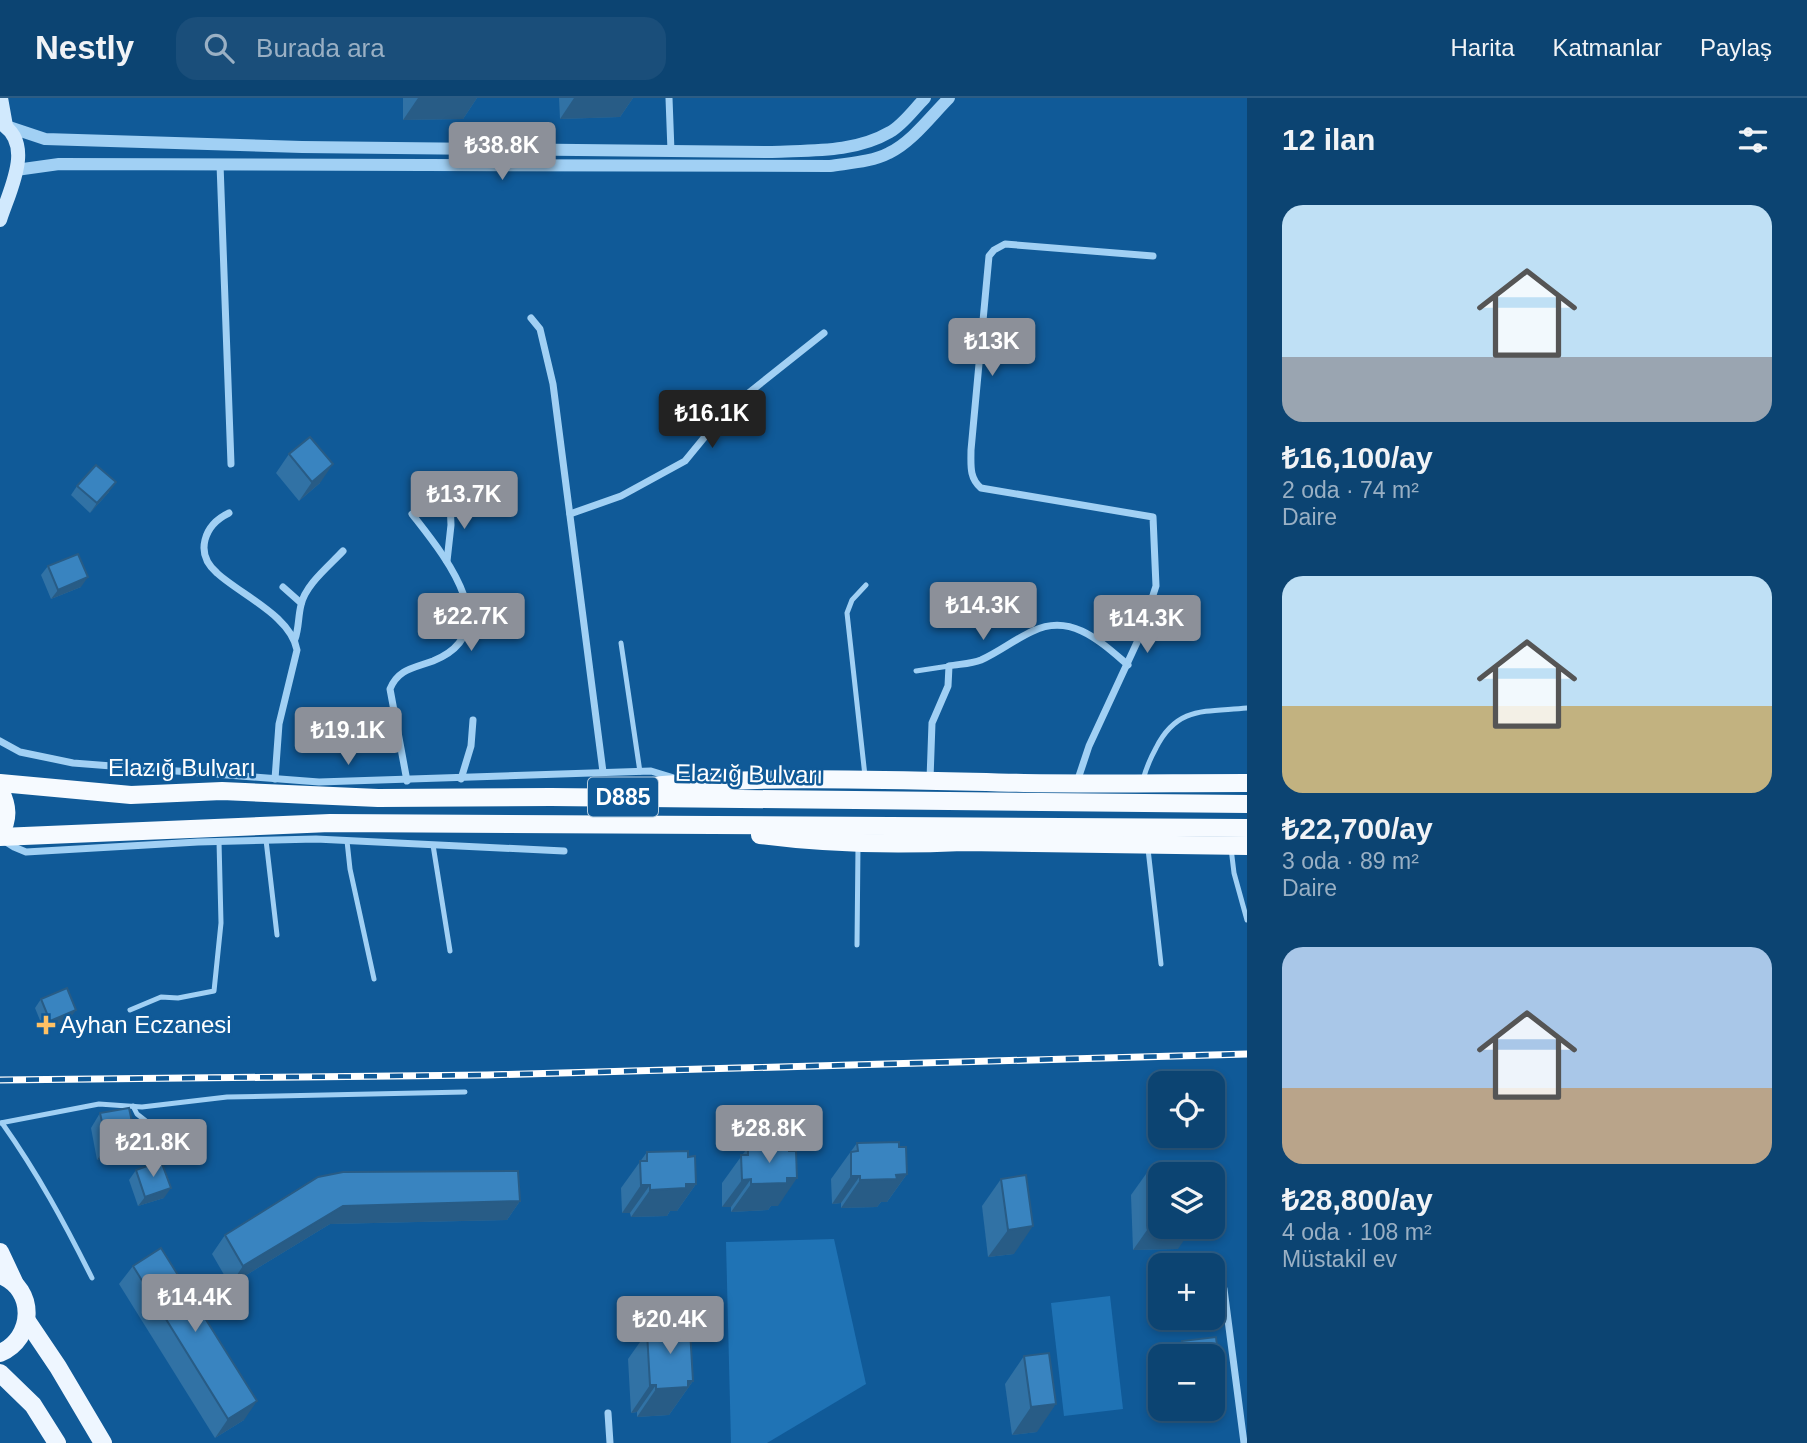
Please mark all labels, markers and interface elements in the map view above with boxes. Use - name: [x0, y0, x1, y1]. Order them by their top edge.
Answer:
- search box: [176, 17, 666, 80]
- text: Nestly: [35, 29, 134, 66]
- icon: search: [200, 29, 238, 67]
- text: Burada ara: [256, 33, 385, 63]
- text: Harita: [1451, 34, 1515, 61]
- text: Katmanlar: [1553, 34, 1662, 61]
- text: Paylaş: [1700, 34, 1772, 61]
- icon: filters: [1734, 121, 1772, 159]
- pin: ₺38.8K: [445, 122, 559, 182]
- text: 12 ilan: [1282, 123, 1375, 156]
- text: ₺38.8K: [465, 132, 539, 158]
- icon: home: [1464, 250, 1590, 376]
- pin: ₺13K: [951, 318, 1033, 378]
- text: ₺13K: [964, 328, 1020, 354]
- pin: ₺16.1K: [655, 390, 769, 450]
- text: ₺16.1K: [675, 400, 749, 426]
- text: ₺16,100/ay: [1282, 441, 1433, 474]
- pin: ₺13.7K: [407, 472, 521, 531]
- text: 2 oda · 74 m²: [1282, 477, 1419, 503]
- text: ₺13.7K: [427, 481, 501, 507]
- text: Daire: [1282, 504, 1337, 530]
- pin: ₺14.3K: [926, 582, 1040, 642]
- text: ₺14.3K: [946, 592, 1020, 618]
- pin: ₺22.7K: [414, 594, 528, 653]
- pin: ₺14.3K: [1090, 596, 1204, 655]
- text: ₺22.7K: [434, 603, 508, 629]
- text: ₺14.3K: [1110, 605, 1184, 631]
- icon: home: [1464, 621, 1590, 747]
- pin: ₺19.1K: [291, 708, 405, 767]
- text: ₺19.1K: [311, 717, 385, 743]
- street label: Elazığ Bulvarı: [108, 754, 256, 781]
- street label: Elazığ Bulvarı: [675, 759, 823, 788]
- road number: D885: [588, 778, 658, 817]
- text: ₺22,700/ay: [1282, 812, 1433, 845]
- text: 3 oda · 89 m²: [1282, 848, 1419, 874]
- text: Daire: [1282, 875, 1337, 901]
- icon: home: [1464, 992, 1590, 1118]
- place label: Ayhan Eczanesi: [60, 1011, 232, 1038]
- marker: Ayhan Eczanesi: [38, 1017, 54, 1033]
- map controls: [1148, 1071, 1225, 1421]
- button: locate: [1148, 1071, 1225, 1148]
- pin: ₺28.8K: [712, 1105, 826, 1165]
- text: ₺28.8K: [732, 1115, 806, 1141]
- pin: ₺21.8K: [96, 1119, 210, 1179]
- text: ₺21.8K: [116, 1129, 190, 1155]
- button: layers: [1148, 1162, 1225, 1239]
- text: ₺28,800/ay: [1282, 1183, 1433, 1216]
- text: 4 oda · 108 m²: [1282, 1219, 1432, 1245]
- text: Müstakil ev: [1282, 1246, 1397, 1272]
- button: +: [1148, 1253, 1225, 1330]
- pin: ₺14.4K: [138, 1274, 252, 1334]
- text: ₺14.4K: [158, 1284, 232, 1310]
- pin: ₺20.4K: [613, 1296, 727, 1356]
- text: ₺20.4K: [633, 1306, 707, 1332]
- button: −: [1148, 1344, 1225, 1421]

